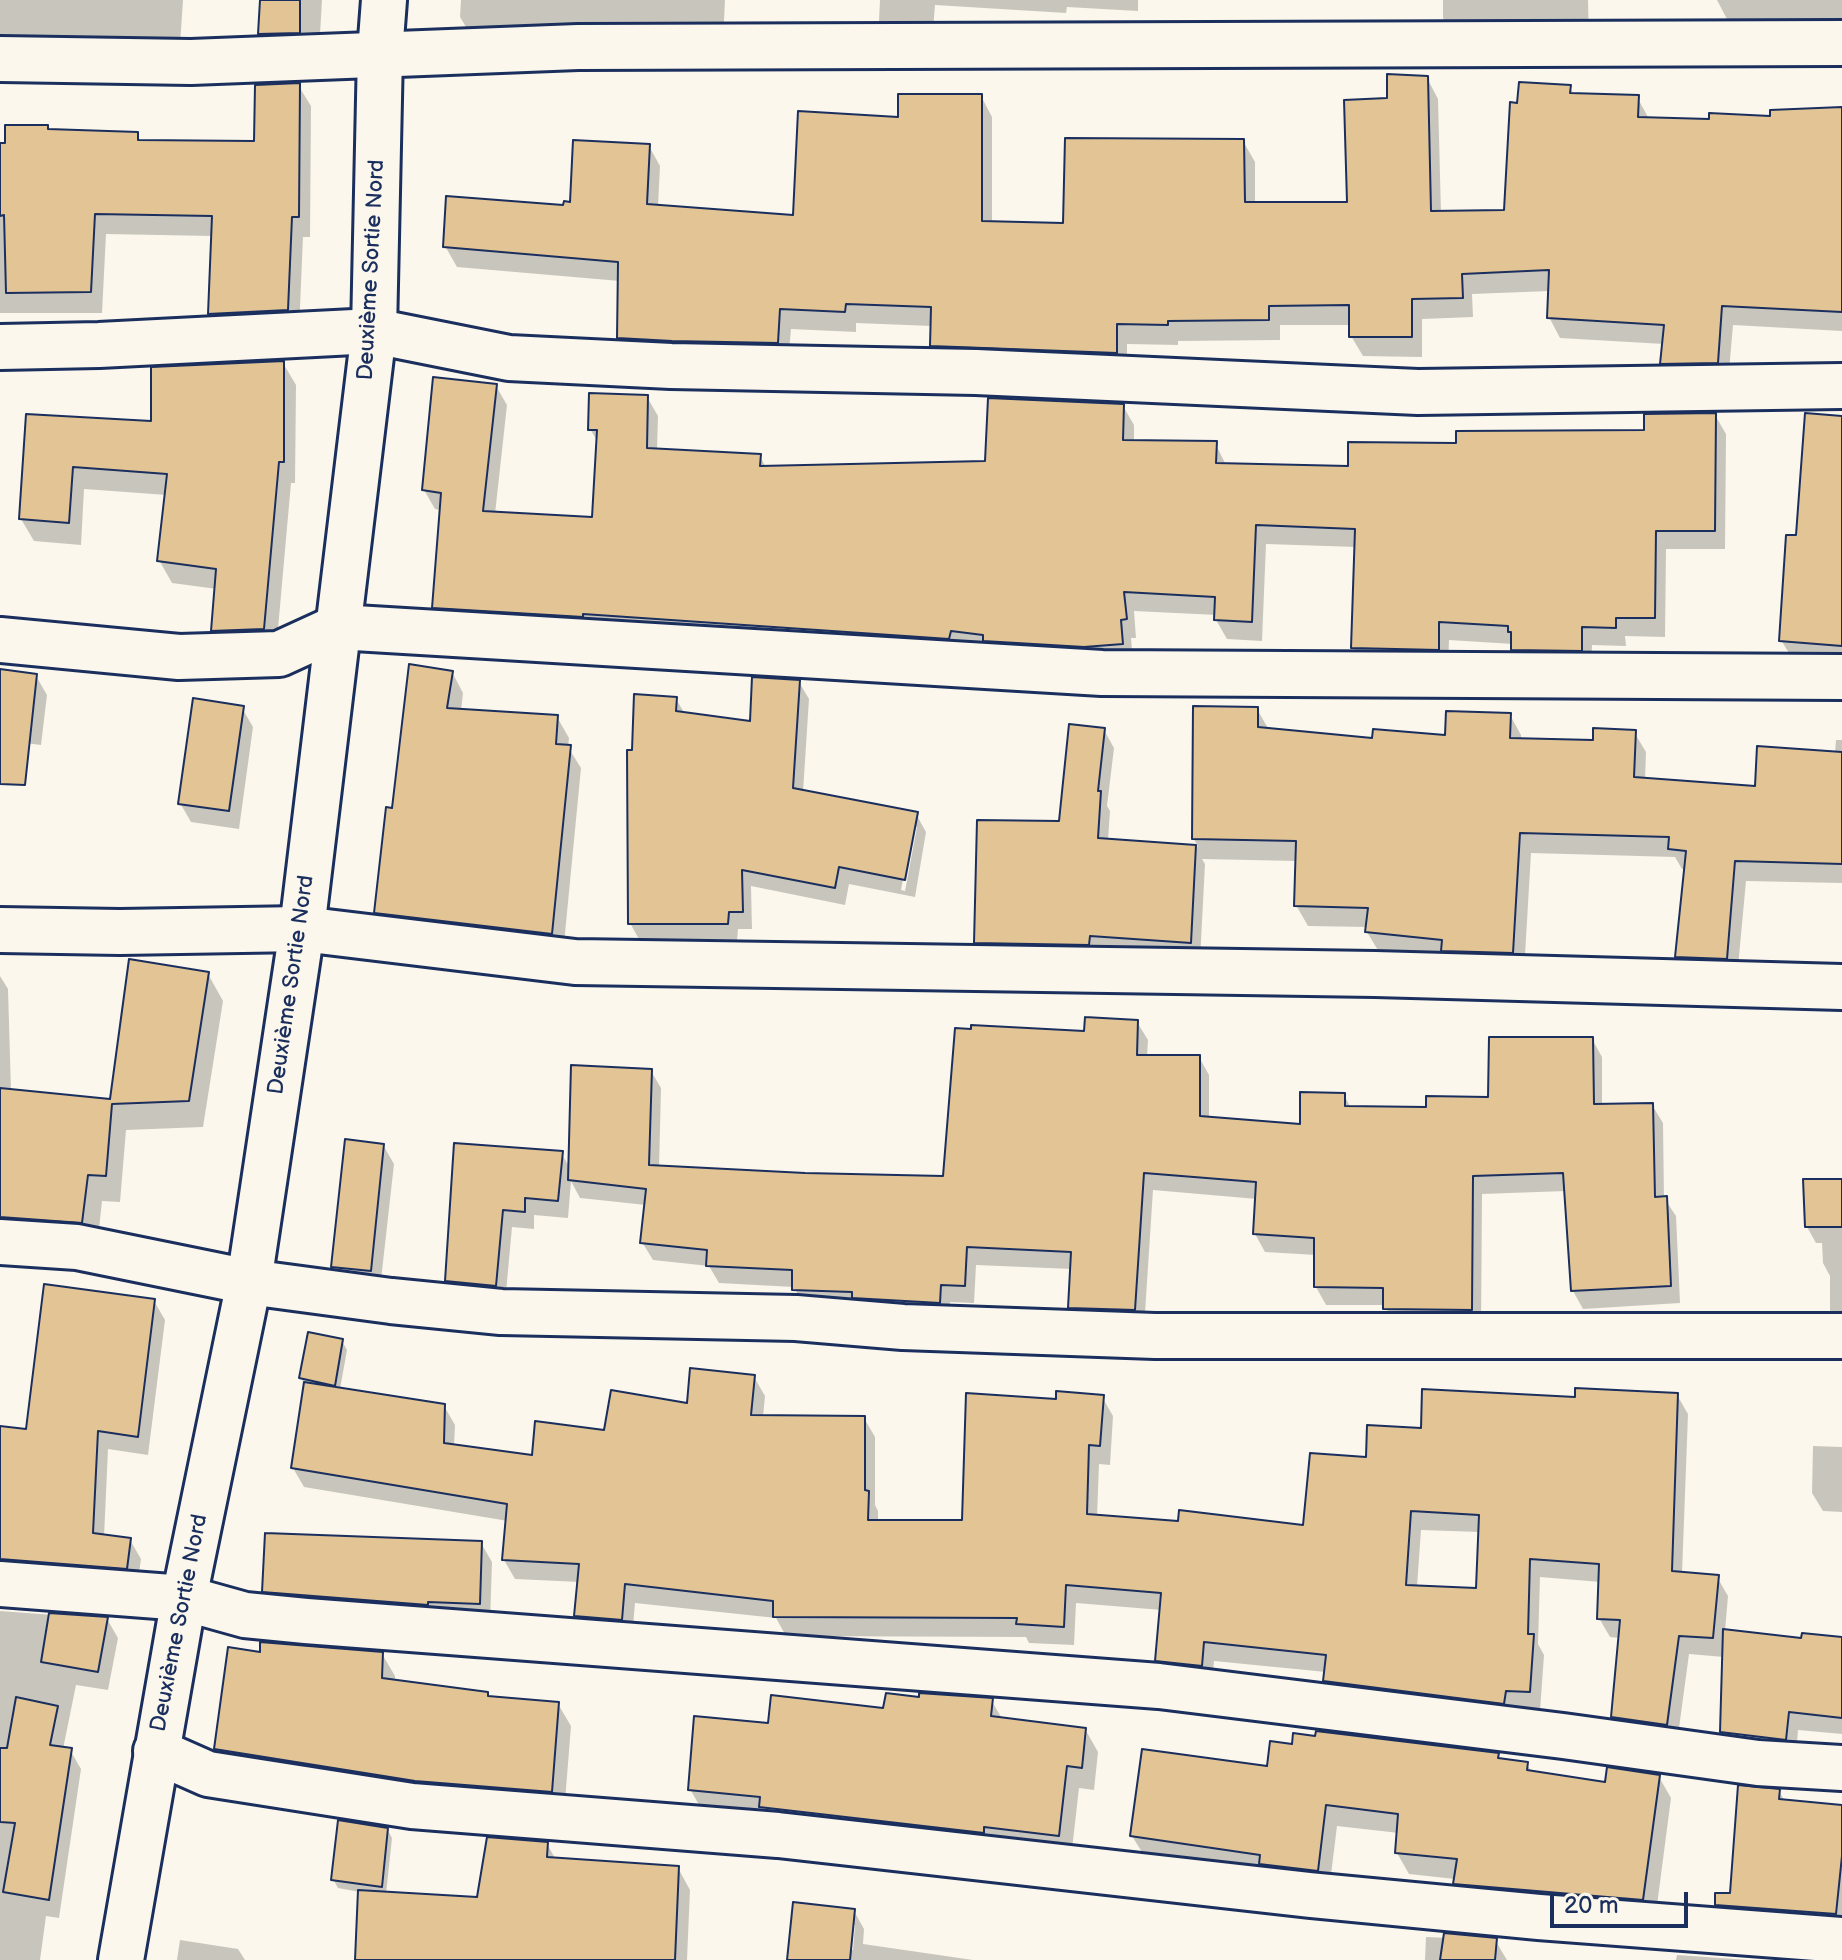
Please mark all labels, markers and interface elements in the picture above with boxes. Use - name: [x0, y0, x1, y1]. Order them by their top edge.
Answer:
- street label: Deuxième Sortie Nord: [353, 159, 391, 381]
- street label: Deuxième Sortie Nord: [264, 874, 320, 1096]
- street label: Deuxième Sortie Nord: [146, 1512, 214, 1734]
- scale bar: [1554, 1876, 1692, 1926]
- text: 20 m: [1564, 1891, 1619, 1920]

